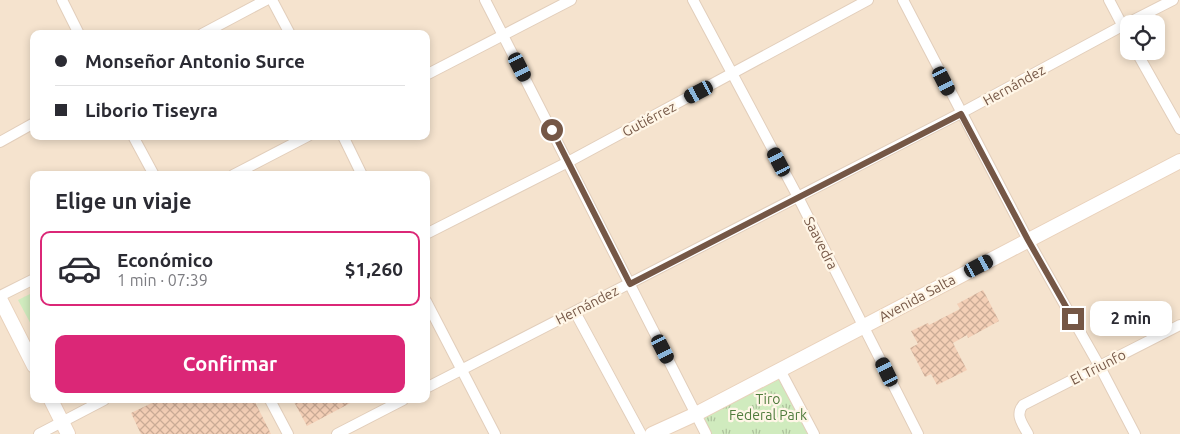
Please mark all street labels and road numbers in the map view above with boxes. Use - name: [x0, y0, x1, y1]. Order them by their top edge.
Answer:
- street label: Hernández: [980, 61, 1048, 109]
- street label: Gutiérrez: [619, 98, 679, 140]
- street label: Saavedra: [801, 214, 841, 272]
- street label: Avenida Salta: [876, 271, 958, 325]
- street label: Hernández: [553, 282, 621, 328]
- street label: El Triunfo: [1068, 346, 1128, 388]

